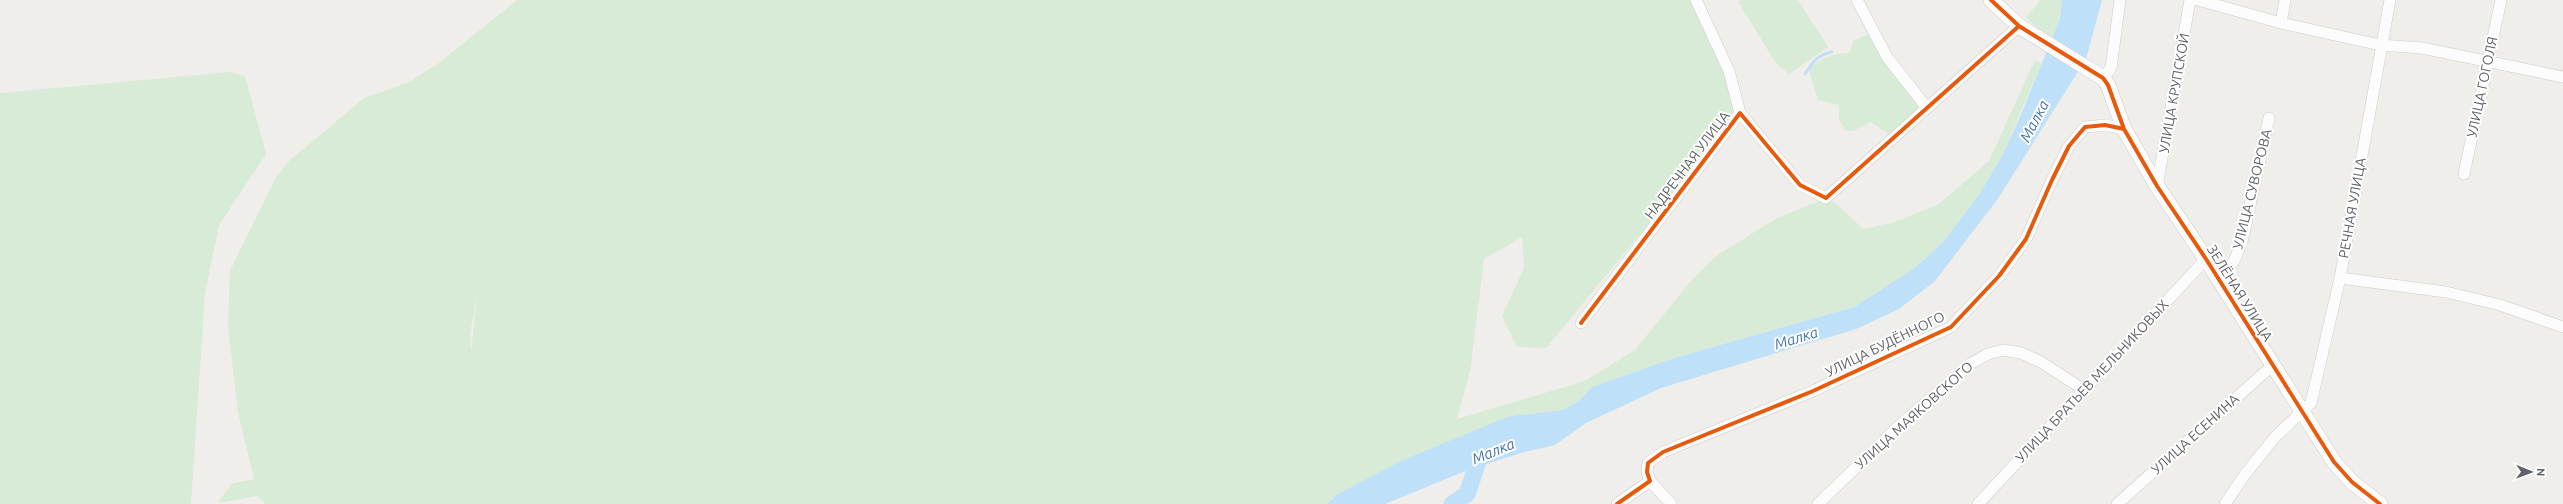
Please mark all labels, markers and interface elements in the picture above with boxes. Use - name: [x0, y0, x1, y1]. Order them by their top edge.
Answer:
- street label: УЛИЦА КРУПСКОЙ: [2155, 32, 2192, 154]
- street label: УЛИЦА ГОГОЛЯ: [2463, 35, 2501, 139]
- water label: Малка: [2016, 97, 2052, 145]
- street label: НАДРЕЧНАЯ УЛИЦА: [1641, 108, 1733, 222]
- street label: УЛИЦА СУВОРОВА: [2229, 127, 2275, 251]
- street label: РЕЧНАЯ УЛИЦА: [2335, 156, 2369, 260]
- street label: ЗЕЛЁНАЯ УЛИЦА: [2204, 242, 2276, 344]
- street label: УЛИЦА БРАТЬЕВ МЕЛЬНИКОВЫХ: [2012, 296, 2172, 466]
- street label: УЛИЦА БУДЁННОГО: [1823, 308, 1947, 380]
- water label: Малка: [1772, 323, 1820, 353]
- street label: УЛИЦА МАЯКОВСКОГО: [1852, 358, 1976, 472]
- street label: УЛИЦА ЕСЕНИНА: [2148, 391, 2242, 477]
- water label: Малка: [1469, 435, 1517, 467]
- north arrow: [2511, 452, 2551, 492]
- text: N: [2535, 468, 2547, 476]

